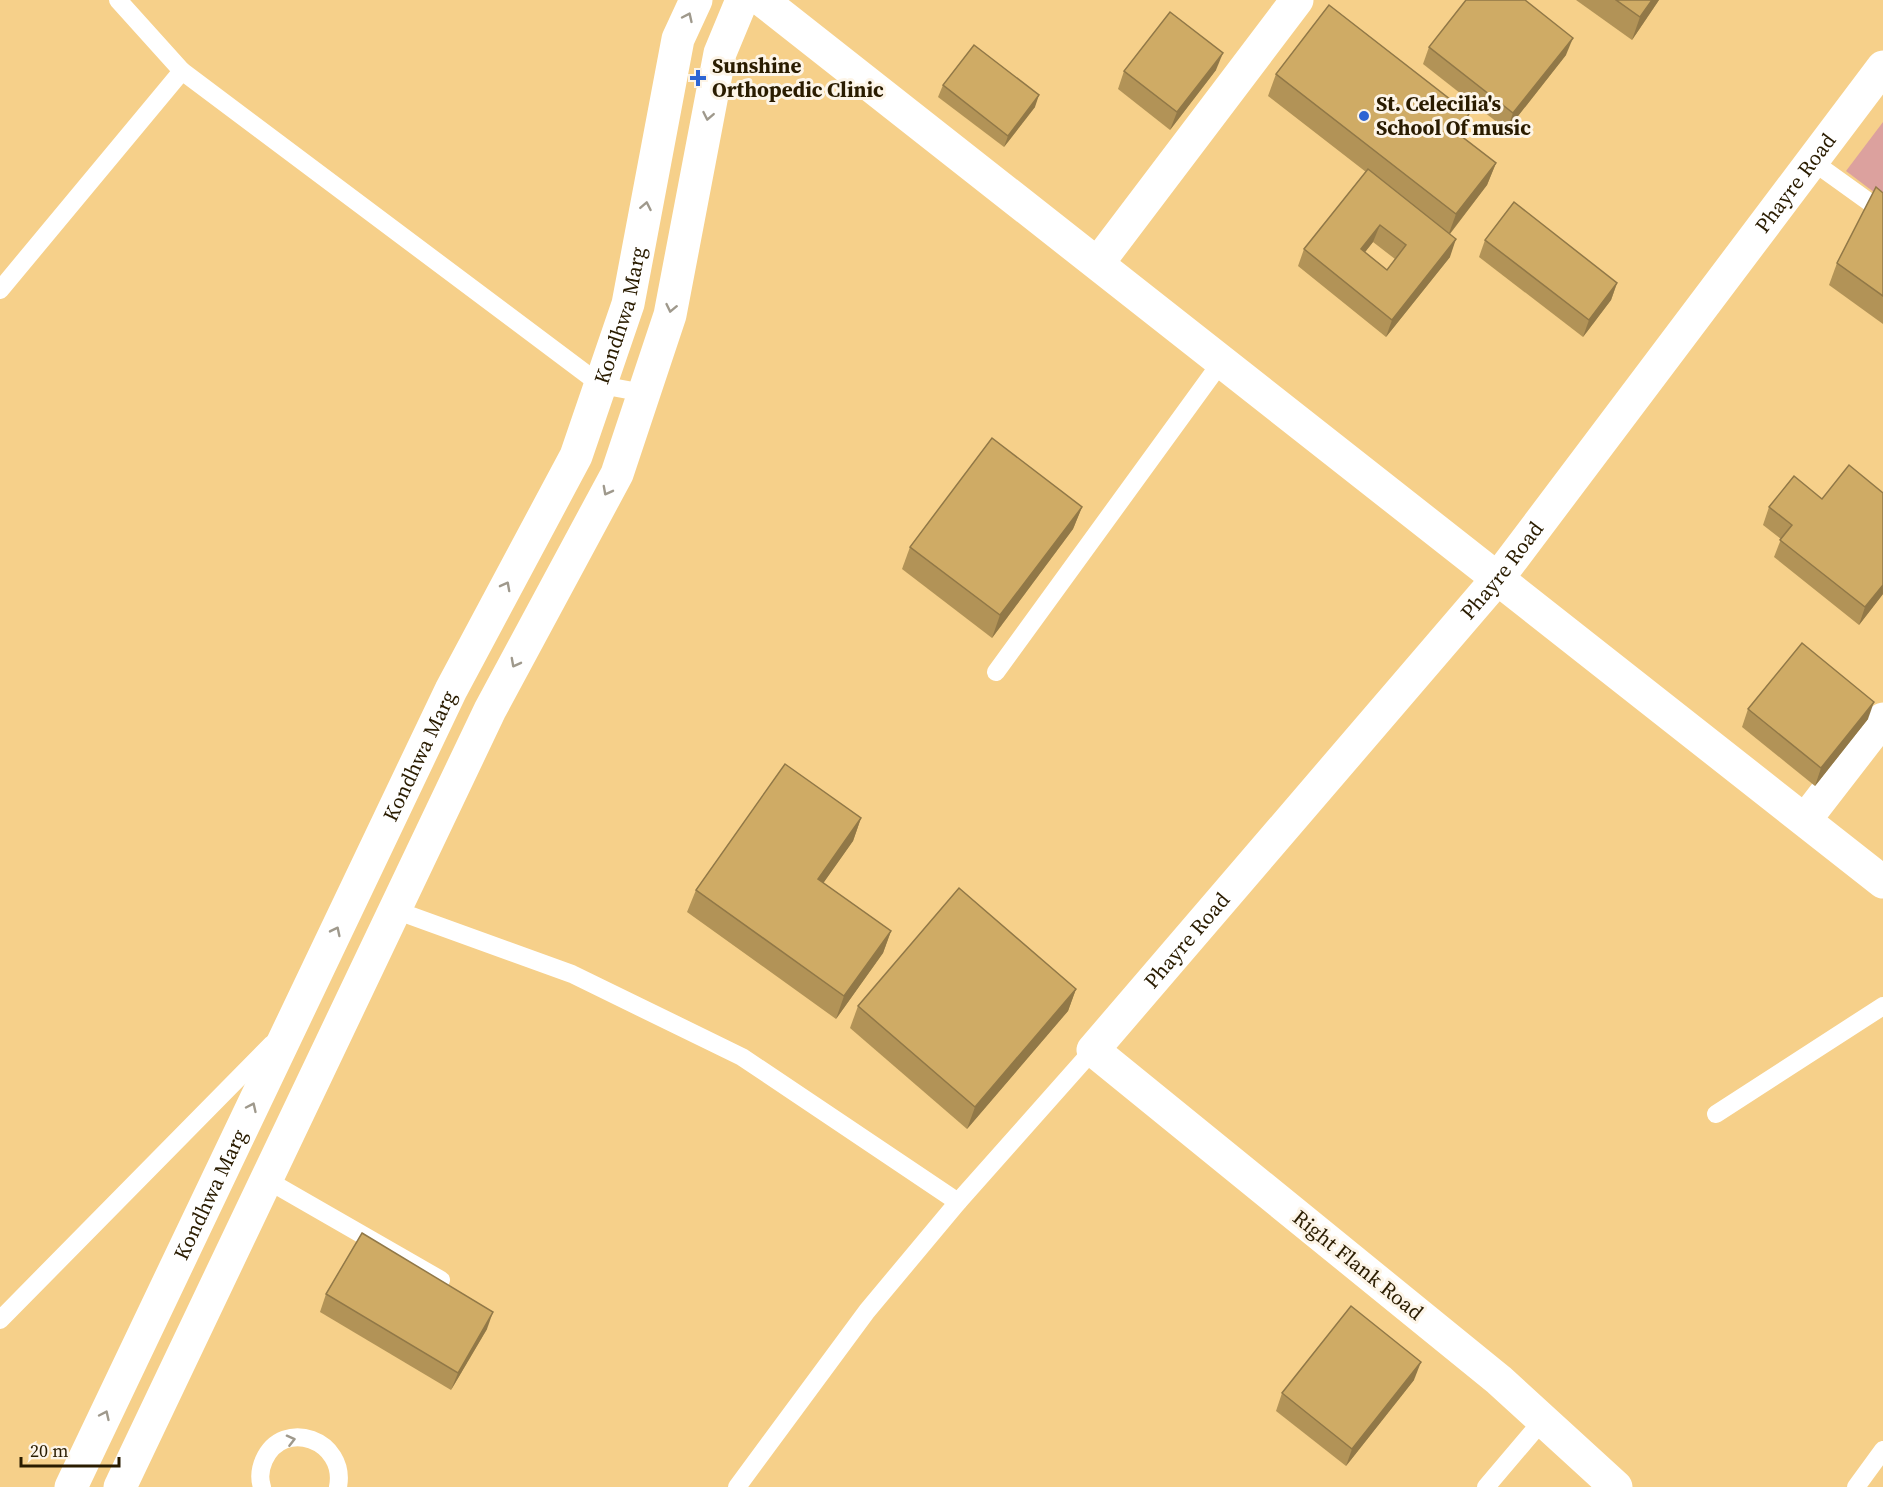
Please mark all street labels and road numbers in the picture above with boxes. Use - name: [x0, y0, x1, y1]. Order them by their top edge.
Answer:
- street label: Phayre Road: [1748, 127, 1842, 239]
- street label: Kondhwa Marg: [587, 244, 653, 388]
- street label: Phayre Road: [1454, 515, 1550, 626]
- street label: Kondhwa Marg: [376, 685, 463, 826]
- street label: Phayre Road: [1137, 886, 1236, 994]
- street label: Kondhwa Marg: [166, 1124, 254, 1265]
- street label: Right Flank Road: [1287, 1203, 1430, 1326]

